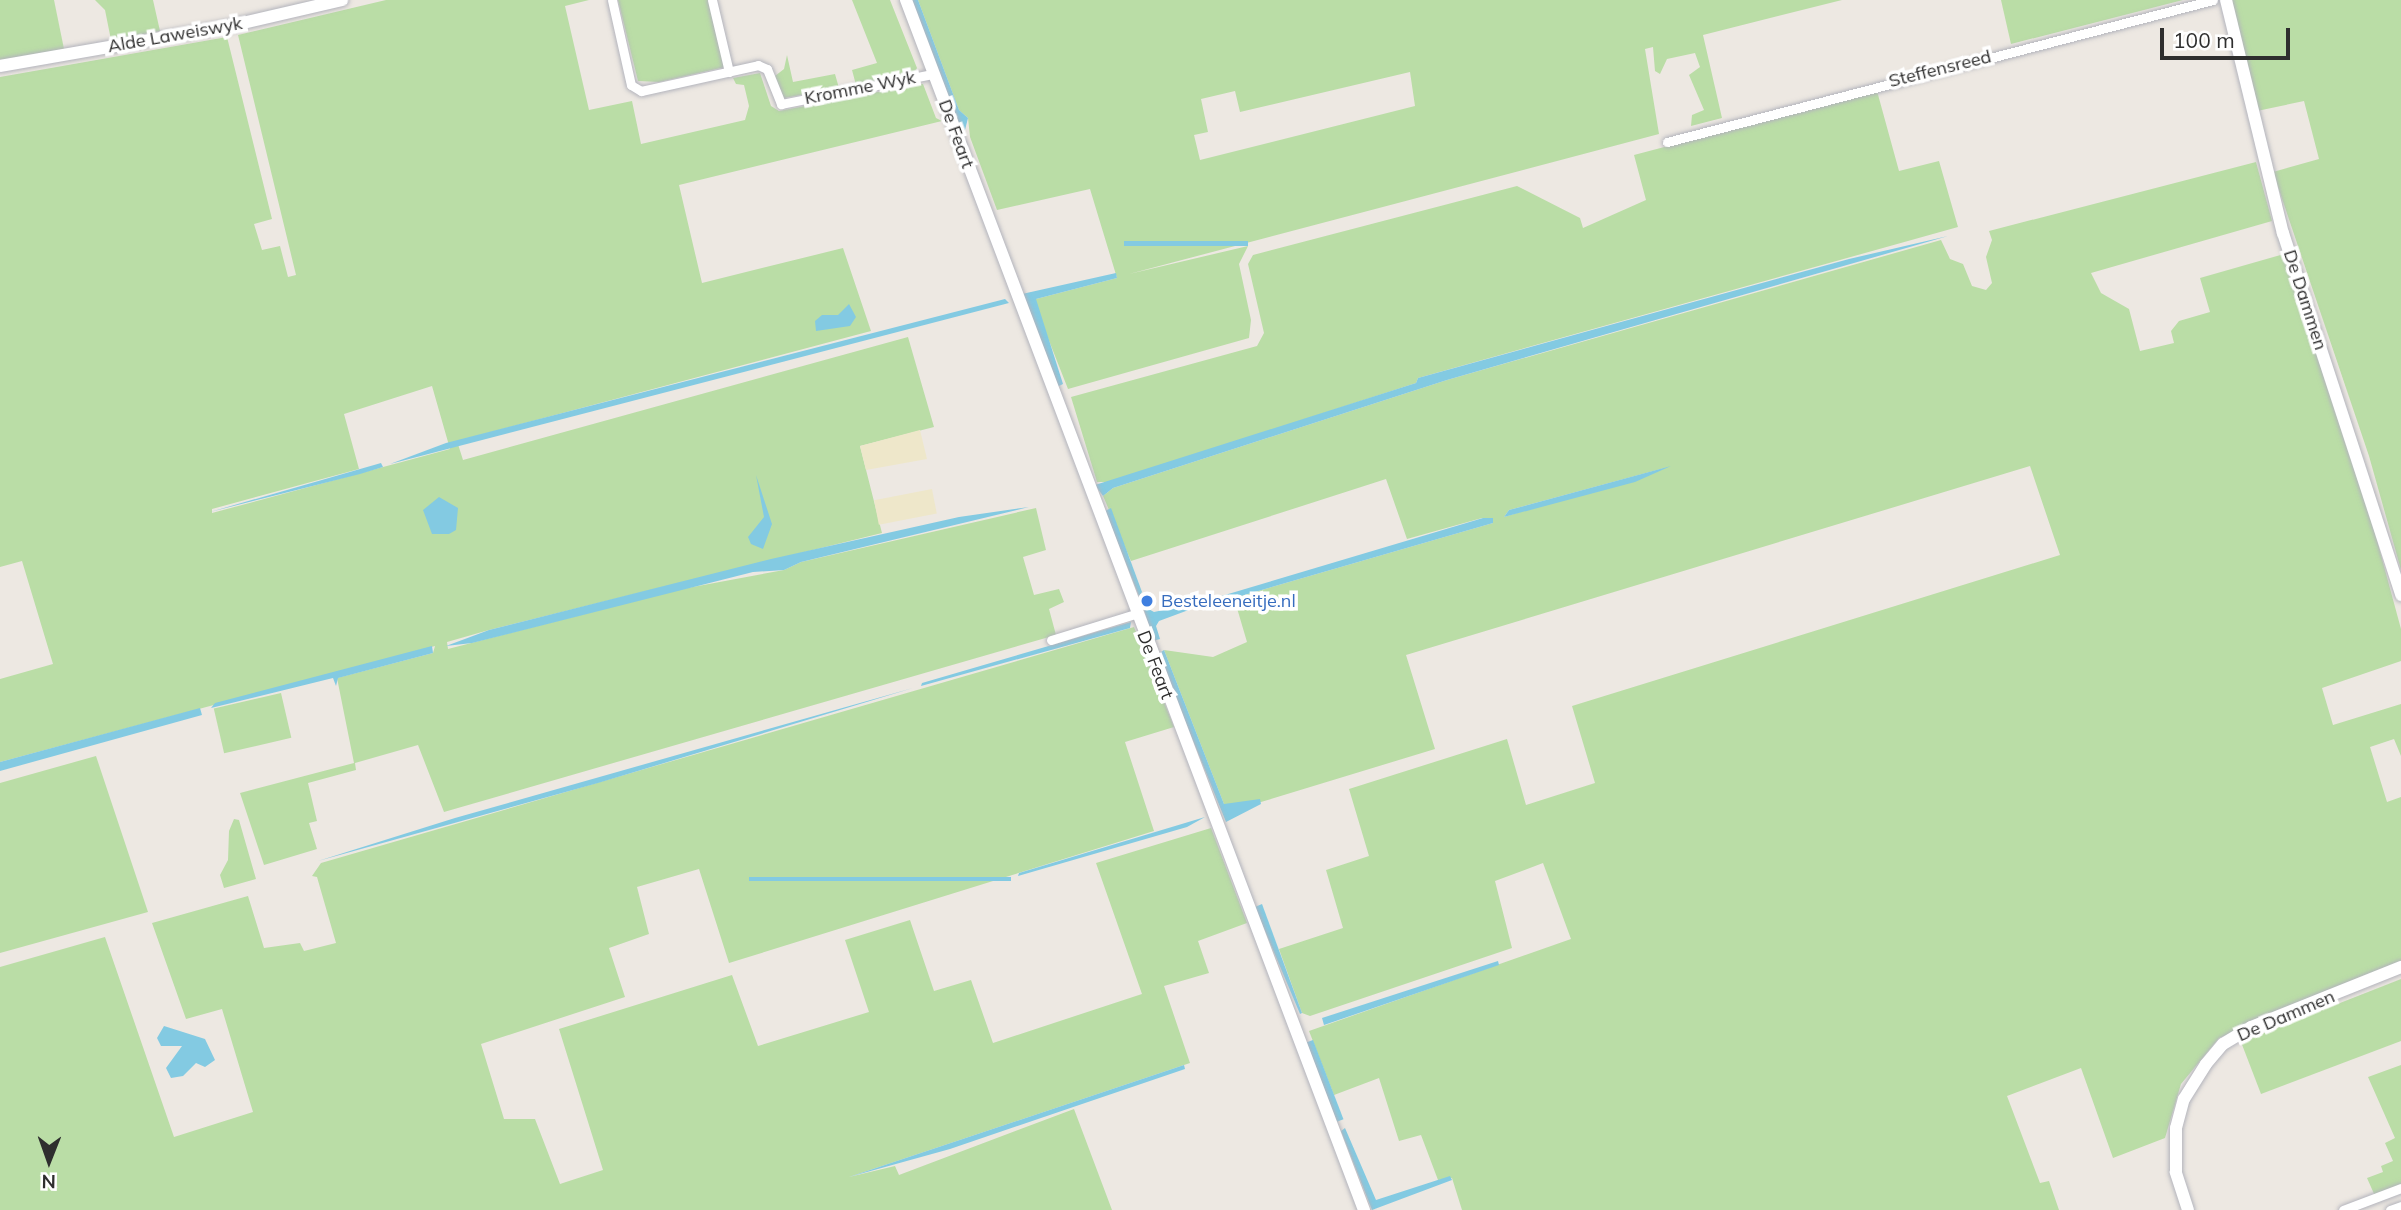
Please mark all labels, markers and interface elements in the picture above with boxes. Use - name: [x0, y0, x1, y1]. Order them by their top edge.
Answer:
- street label: Alde Laweiswyk: [106, 13, 244, 57]
- scale bar: [2163, 14, 2292, 58]
- text: 100 m: [2173, 27, 2235, 53]
- street label: Steffensreed: [1887, 46, 1993, 92]
- street label: Kromme Wyk: [803, 67, 917, 109]
- street label: De Feart: [934, 97, 978, 171]
- street label: De Dammen: [2279, 247, 2331, 353]
- place label: Besteleeneitje.nl: [1161, 590, 1296, 612]
- marker: Besteleeneitje.nl: [1139, 593, 1155, 609]
- street label: De Feart: [1132, 628, 1178, 702]
- street label: De Dammen: [2234, 986, 2338, 1046]
- north arrow: [14, 1126, 84, 1196]
- text: N: [41, 1170, 56, 1194]

